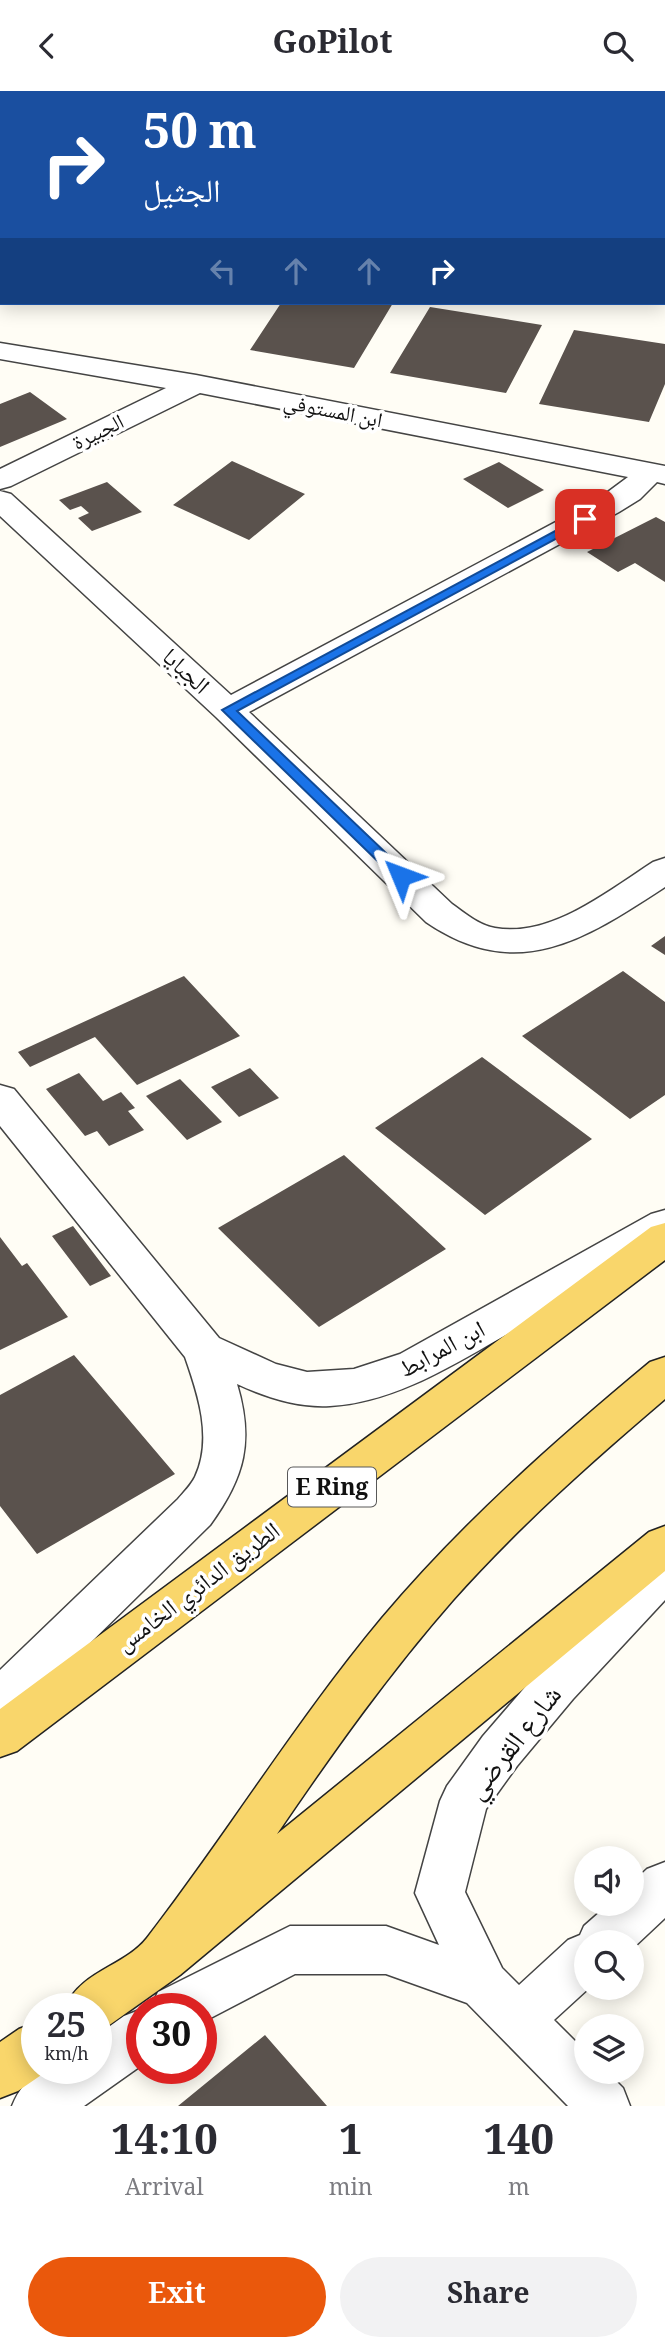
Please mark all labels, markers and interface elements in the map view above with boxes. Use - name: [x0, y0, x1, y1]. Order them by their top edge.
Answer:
- text: GoPilot: [273, 19, 392, 73]
- icon: back: [28, 27, 66, 65]
- icon: search: [599, 27, 637, 65]
- text: 50 m: [143, 96, 257, 179]
- icon: right: [28, 119, 119, 210]
- text: الجثيل: [143, 168, 221, 222]
- icon: left: [204, 252, 242, 290]
- icon: ahead: [277, 252, 315, 290]
- icon: ahead: [350, 252, 388, 290]
- icon: right: [423, 252, 461, 290]
- street label: ابن المستوفي: [280, 387, 385, 440]
- street label: الجبيرة: [67, 407, 131, 462]
- pin: [555, 489, 615, 549]
- icon: arrive: [566, 500, 604, 538]
- street label: الجبايا: [151, 639, 218, 706]
- position arrow: [364, 839, 438, 913]
- street label: ابن المرابط: [392, 1311, 494, 1391]
- road number: E Ring: [288, 1467, 376, 1506]
- street label: الطريق الدائري الخامس: [108, 1513, 291, 1665]
- street label: شارع القرضي: [456, 1676, 577, 1813]
- map controls: [574, 1846, 644, 2084]
- button: sound: [574, 1846, 644, 1916]
- button: search: [574, 1930, 644, 2000]
- speed limit sign: 30: [126, 1993, 217, 2084]
- text: 25: [47, 2000, 86, 2059]
- button: layers: [574, 2014, 644, 2084]
- text: km/h: [44, 2041, 89, 2071]
- text: 14:10: [111, 2109, 218, 2181]
- text: 1: [339, 2109, 362, 2181]
- text: 140: [484, 2109, 554, 2181]
- text: Arrival: [125, 2170, 204, 2210]
- text: min: [329, 2170, 373, 2210]
- text: m: [508, 2170, 530, 2210]
- button: Exit: [28, 2257, 326, 2337]
- button: Share: [340, 2257, 637, 2337]

